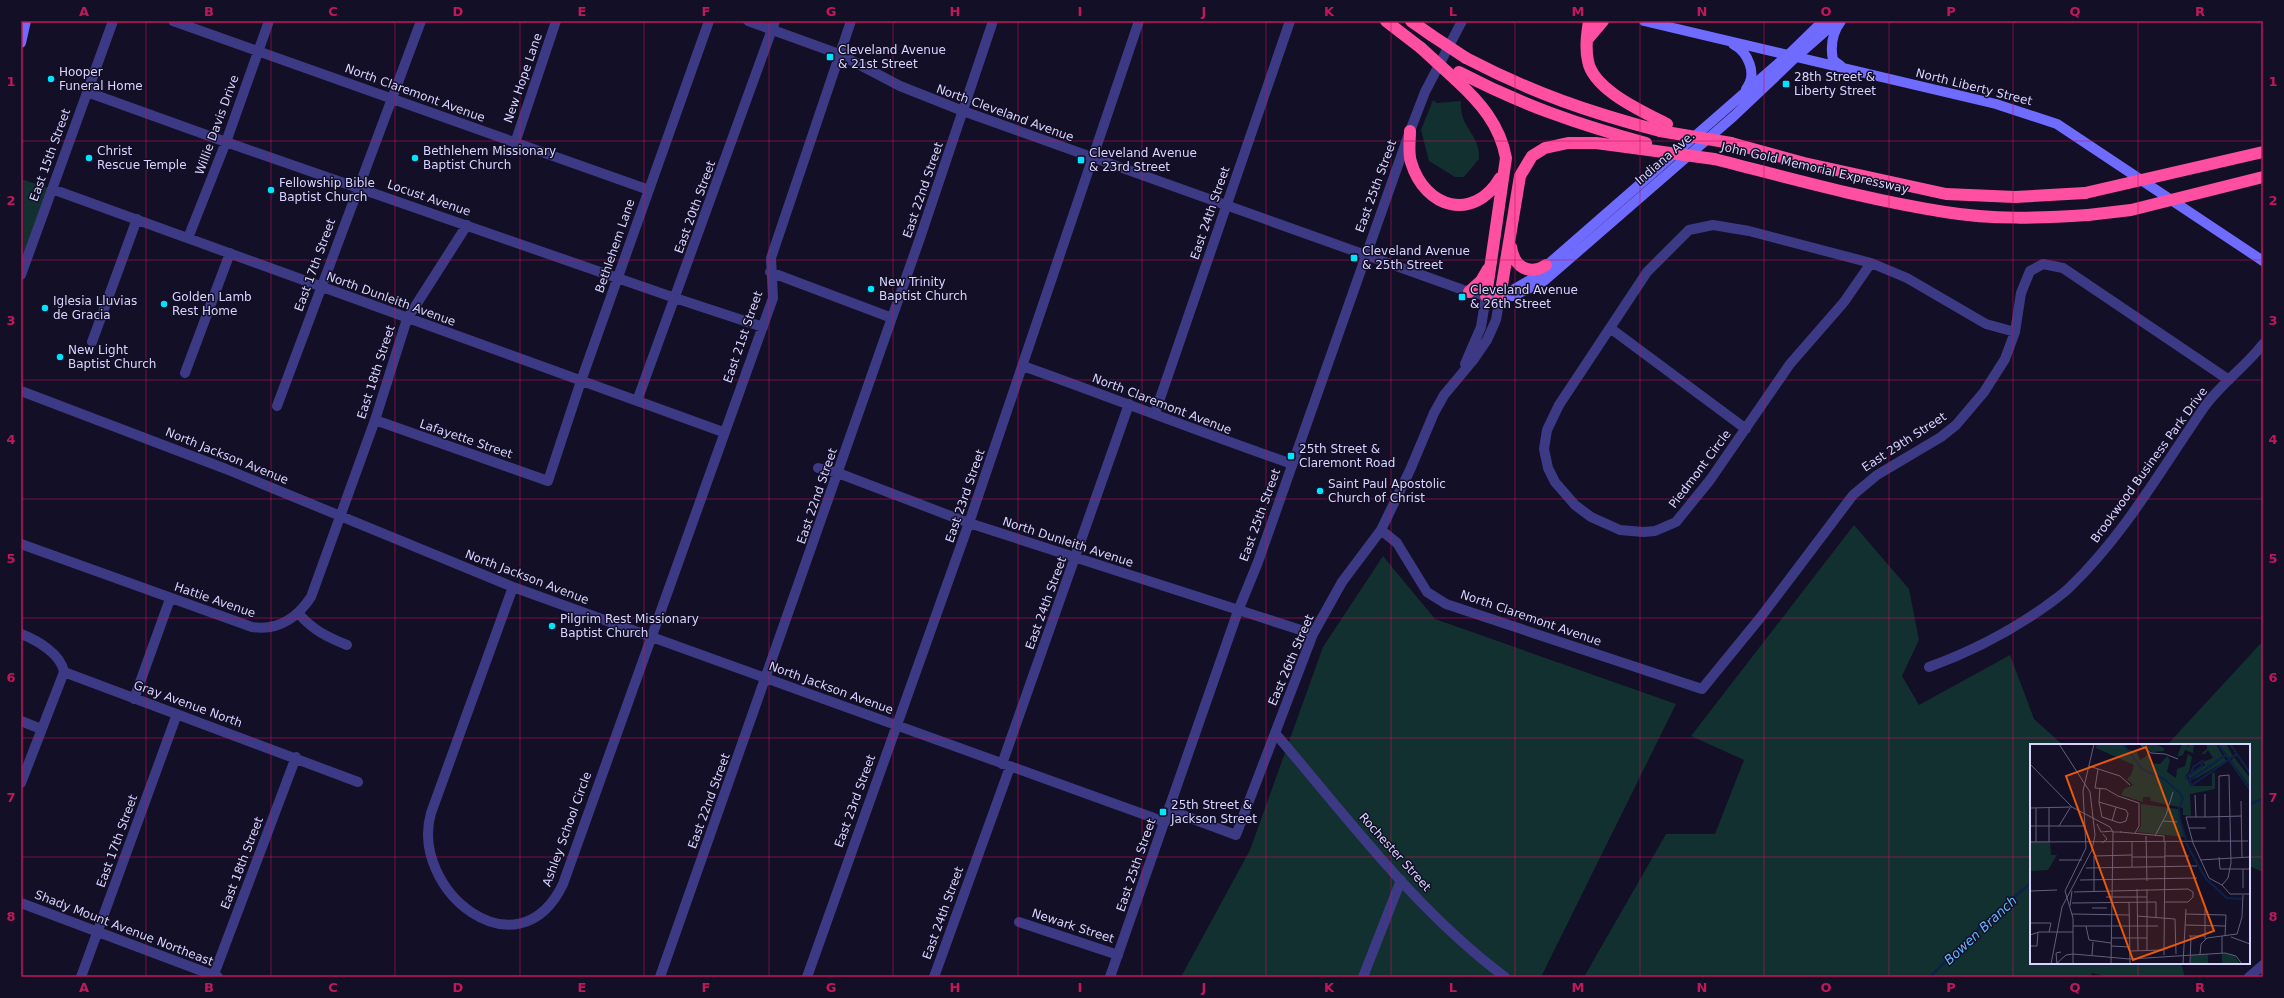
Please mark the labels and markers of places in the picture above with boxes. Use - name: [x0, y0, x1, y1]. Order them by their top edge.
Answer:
- place label: Cleveland Avenue & 21st Street: [838, 43, 946, 71]
- marker: Cleveland Avenue & 21st Street: [825, 52, 835, 62]
- place label: Hooper Funeral Home: [59, 65, 143, 93]
- place label: 28th Street & Liberty Street: [1794, 70, 1876, 98]
- marker: Hooper Funeral Home: [46, 74, 56, 84]
- marker: 28th Street & Liberty Street: [1781, 79, 1791, 89]
- place label: Christ Rescue Temple: [97, 144, 187, 172]
- place label: Bethlehem Missionary Baptist Church: [423, 144, 556, 172]
- place label: Cleveland Avenue & 23rd Street: [1089, 146, 1197, 174]
- marker: Christ Rescue Temple: [84, 153, 94, 163]
- marker: Bethlehem Missionary Baptist Church: [410, 153, 420, 163]
- marker: Cleveland Avenue & 23rd Street: [1076, 155, 1086, 165]
- place label: Fellowship Bible Baptist Church: [279, 176, 375, 204]
- marker: Fellowship Bible Baptist Church: [266, 185, 276, 195]
- place label: Cleveland Avenue & 25th Street: [1362, 244, 1470, 272]
- marker: Cleveland Avenue & 25th Street: [1349, 253, 1359, 263]
- place label: New Trinity Baptist Church: [879, 275, 967, 303]
- place label: Cleveland Avenue & 26th Street: [1470, 283, 1578, 311]
- marker: New Trinity Baptist Church: [866, 284, 876, 294]
- place label: Golden Lamb Rest Home: [172, 290, 252, 318]
- marker: Cleveland Avenue & 26th Street: [1457, 292, 1467, 302]
- place label: Iglesia Lluvias de Gracia: [53, 294, 137, 322]
- marker: Golden Lamb Rest Home: [159, 299, 169, 309]
- marker: Iglesia Lluvias de Gracia: [40, 303, 50, 313]
- place label: New Light Baptist Church: [68, 343, 156, 371]
- marker: New Light Baptist Church: [55, 352, 65, 362]
- place label: 25th Street & Claremont Road: [1299, 442, 1395, 470]
- marker: 25th Street & Claremont Road: [1286, 451, 1296, 461]
- place label: Saint Paul Apostolic Church of Christ: [1328, 477, 1446, 505]
- marker: Saint Paul Apostolic Church of Christ: [1315, 486, 1325, 496]
- place label: Pilgrim Rest Missionary Baptist Church: [560, 612, 699, 640]
- marker: Pilgrim Rest Missionary Baptist Church: [547, 621, 557, 631]
- place label: 25th Street & Jackson Street: [1170, 798, 1257, 826]
- marker: 25th Street & Jackson Street: [1158, 807, 1168, 817]

